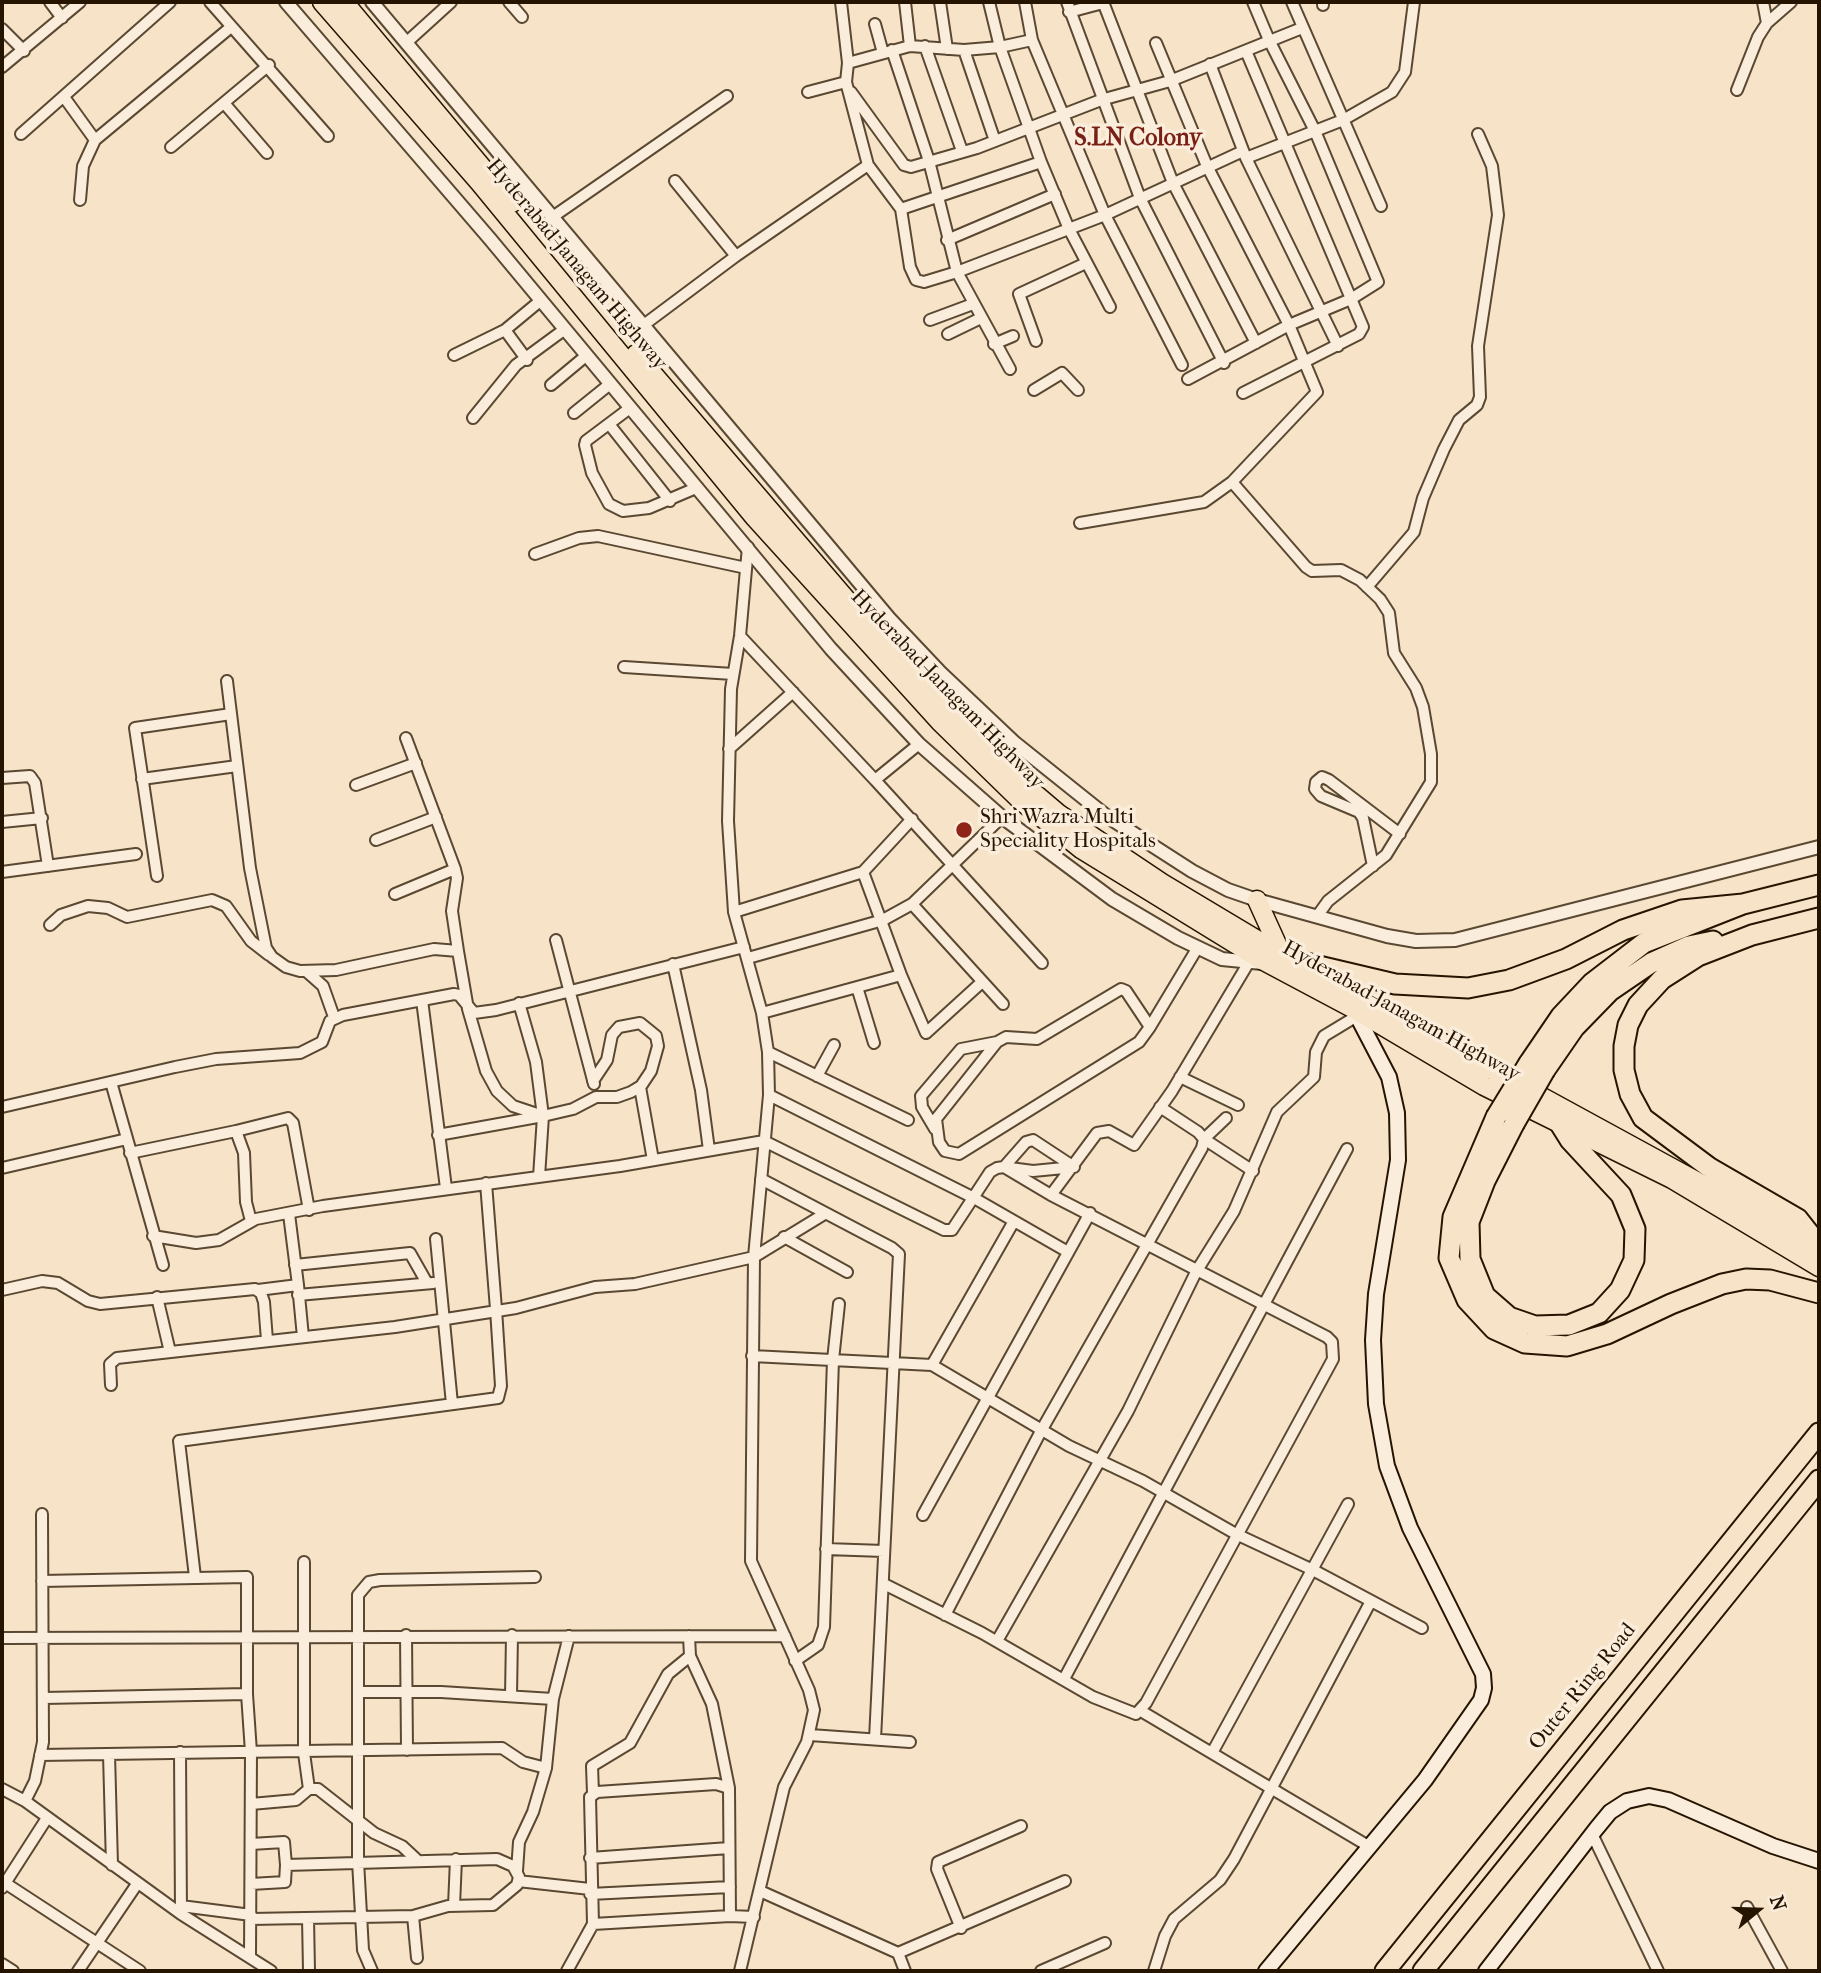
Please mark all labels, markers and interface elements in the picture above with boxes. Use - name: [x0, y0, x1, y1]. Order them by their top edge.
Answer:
- district label: S.LN Colony: [1074, 125, 1202, 153]
- street label: Hyderabad-Janagam Highway: [480, 154, 672, 376]
- street label: Hyderabad-Janagam Highway: [845, 585, 1049, 795]
- place label: Shri Wazra Multi Speciality Hospitals: [980, 805, 1156, 855]
- marker: Shri Wazra Multi Speciality Hospitals: [954, 820, 974, 840]
- street label: Hyderabad-Janagam Highway: [1278, 936, 1524, 1088]
- street label: Outer Ring Road: [1524, 1619, 1642, 1755]
- north arrow: [1723, 1875, 1793, 1945]
- text: N: [1765, 1893, 1791, 1914]

